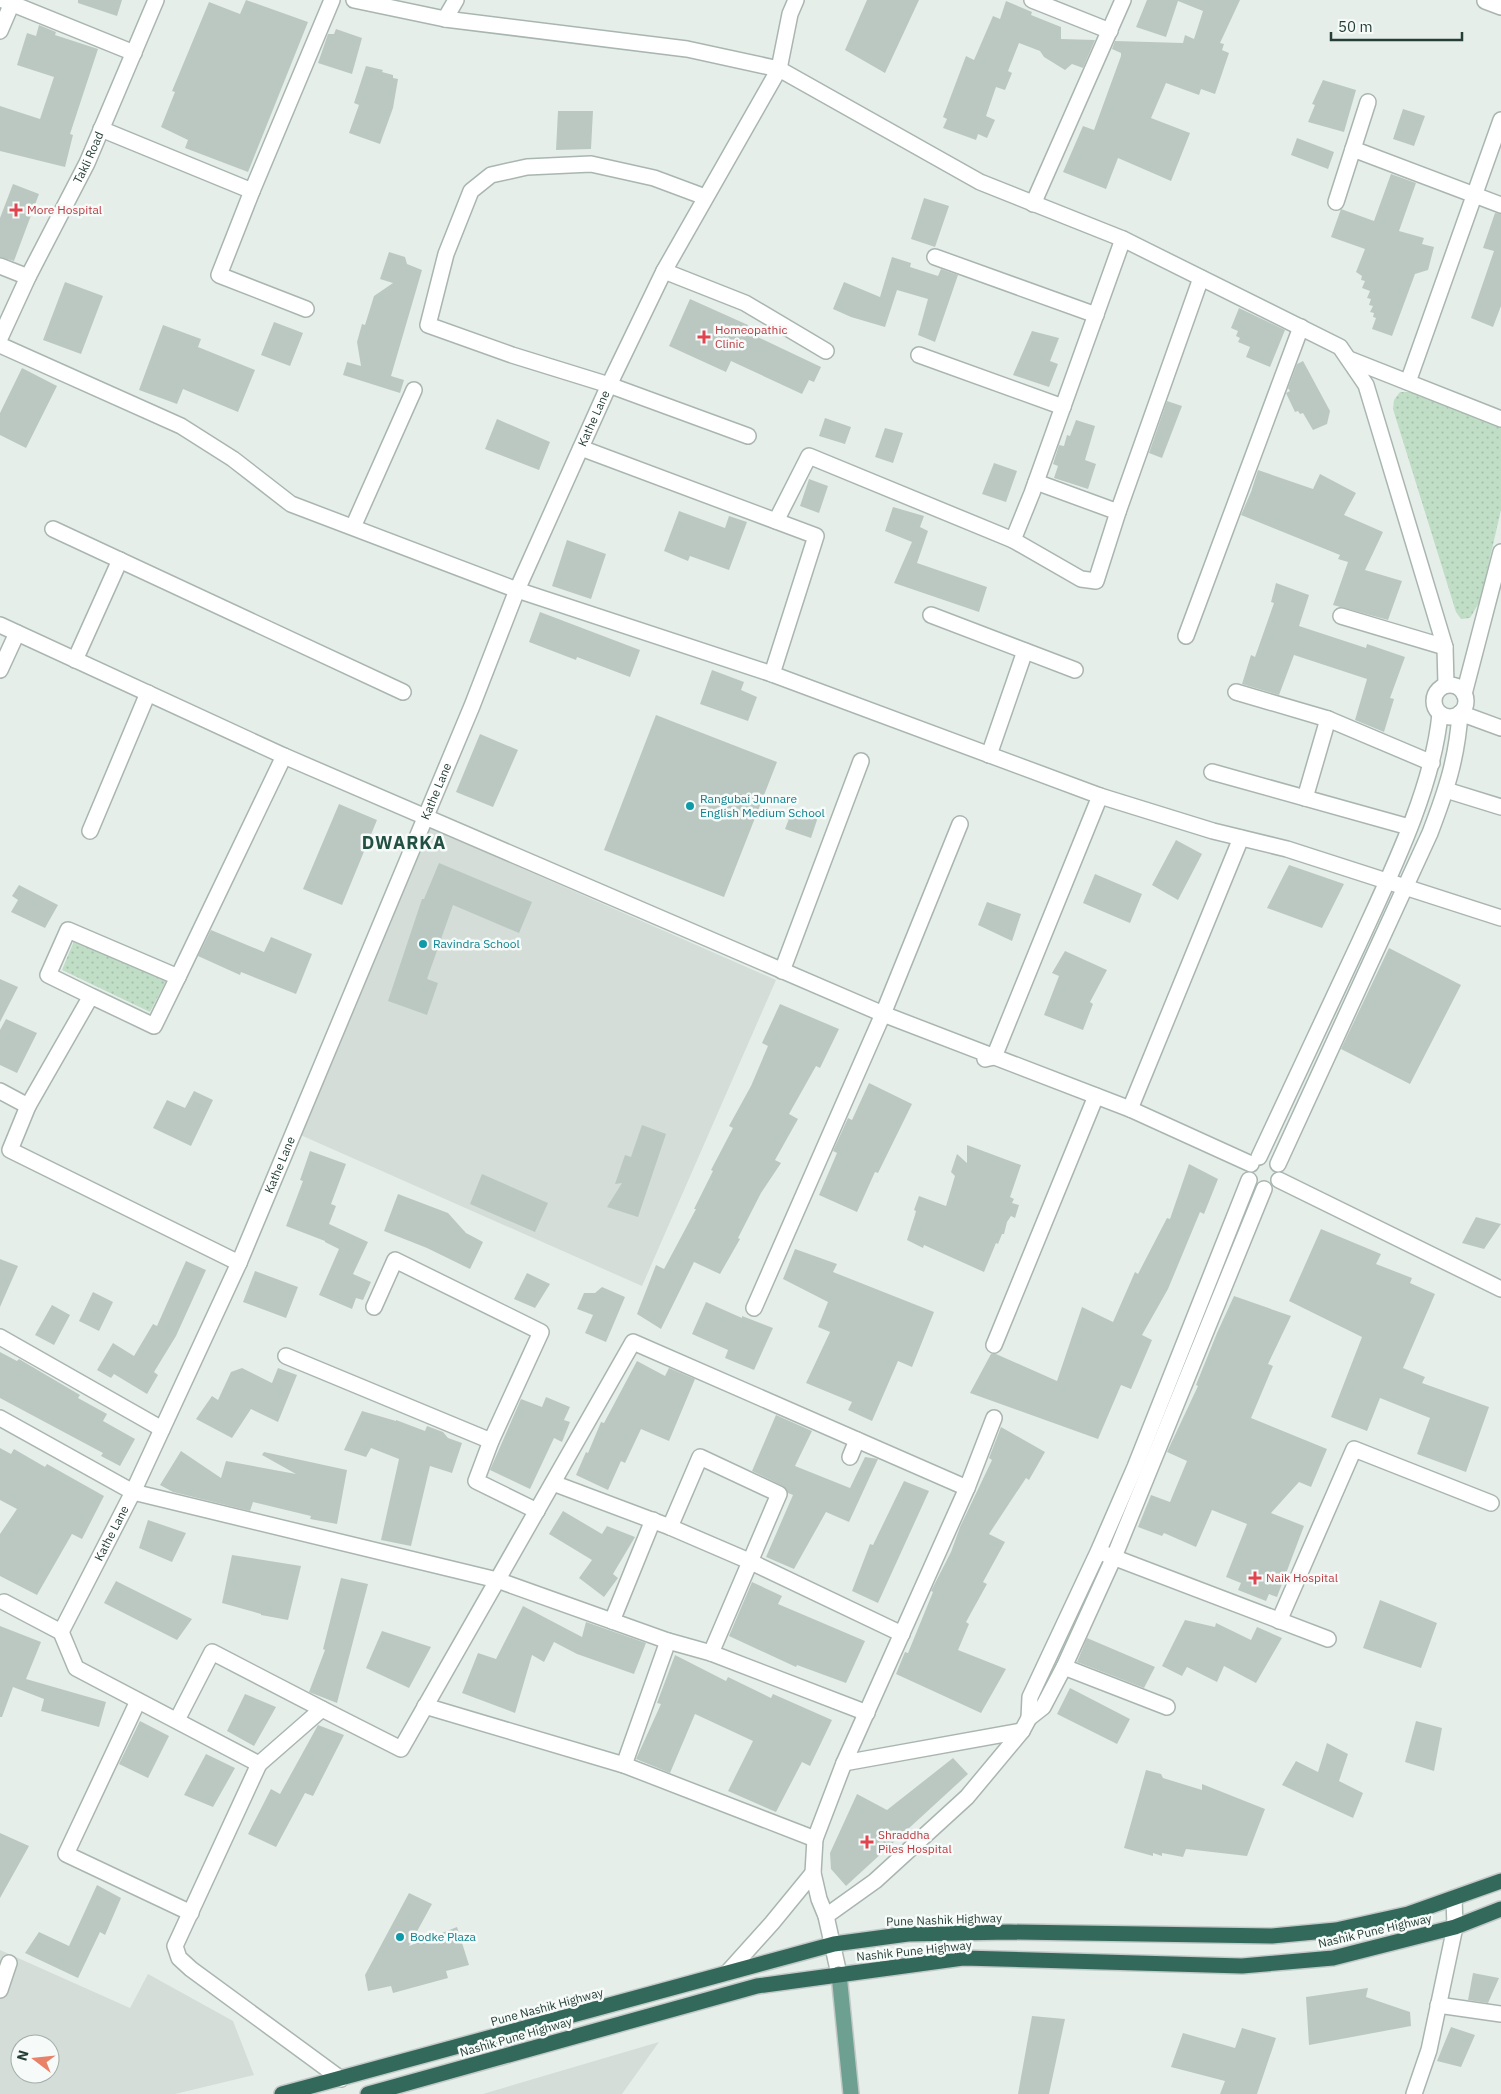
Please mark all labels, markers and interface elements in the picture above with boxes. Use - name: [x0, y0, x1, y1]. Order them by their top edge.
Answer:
- scale bar: [1331, 10, 1462, 42]
- text: 50 m: [1338, 17, 1373, 36]
- street label: Takli Road: [70, 129, 106, 186]
- place label: More Hospital: [27, 202, 102, 217]
- marker: More Hospital: [9, 203, 23, 217]
- place label: Homeopathic Clinic: [715, 322, 787, 351]
- marker: Homeopathic Clinic: [697, 330, 711, 344]
- street label: Kathe Lane: [574, 387, 613, 449]
- street label: Kathe Lane: [417, 760, 455, 822]
- place label: Rangubai Junnare English Medium School: [700, 791, 825, 820]
- marker: Rangubai Junnare English Medium School: [684, 800, 696, 812]
- district label: DWARKA: [362, 831, 446, 854]
- place label: Ravindra School: [433, 936, 520, 951]
- marker: Ravindra School: [417, 938, 429, 950]
- street label: Kathe Lane: [261, 1134, 298, 1195]
- street label: Kathe Lane: [91, 1503, 132, 1563]
- place label: Naik Hospital: [1266, 1570, 1338, 1585]
- marker: Naik Hospital: [1248, 1571, 1262, 1585]
- place label: Shraddha Piles Hospital: [878, 1827, 952, 1856]
- marker: Shraddha Piles Hospital: [860, 1835, 874, 1849]
- street label: Pune Nashik Highway: [886, 1910, 1002, 1929]
- street label: Nashik Pune Highway: [1317, 1910, 1433, 1951]
- place label: Bodke Plaza: [410, 1929, 477, 1944]
- marker: Bodke Plaza: [394, 1931, 406, 1943]
- street label: Nashik Pune Highway: [855, 1937, 972, 1964]
- street label: Pune Nashik Highway: [489, 1984, 605, 2029]
- street label: Nashik Pune Highway: [458, 2013, 574, 2060]
- north arrow: [10, 2034, 60, 2084]
- text: N: [12, 2048, 33, 2063]

